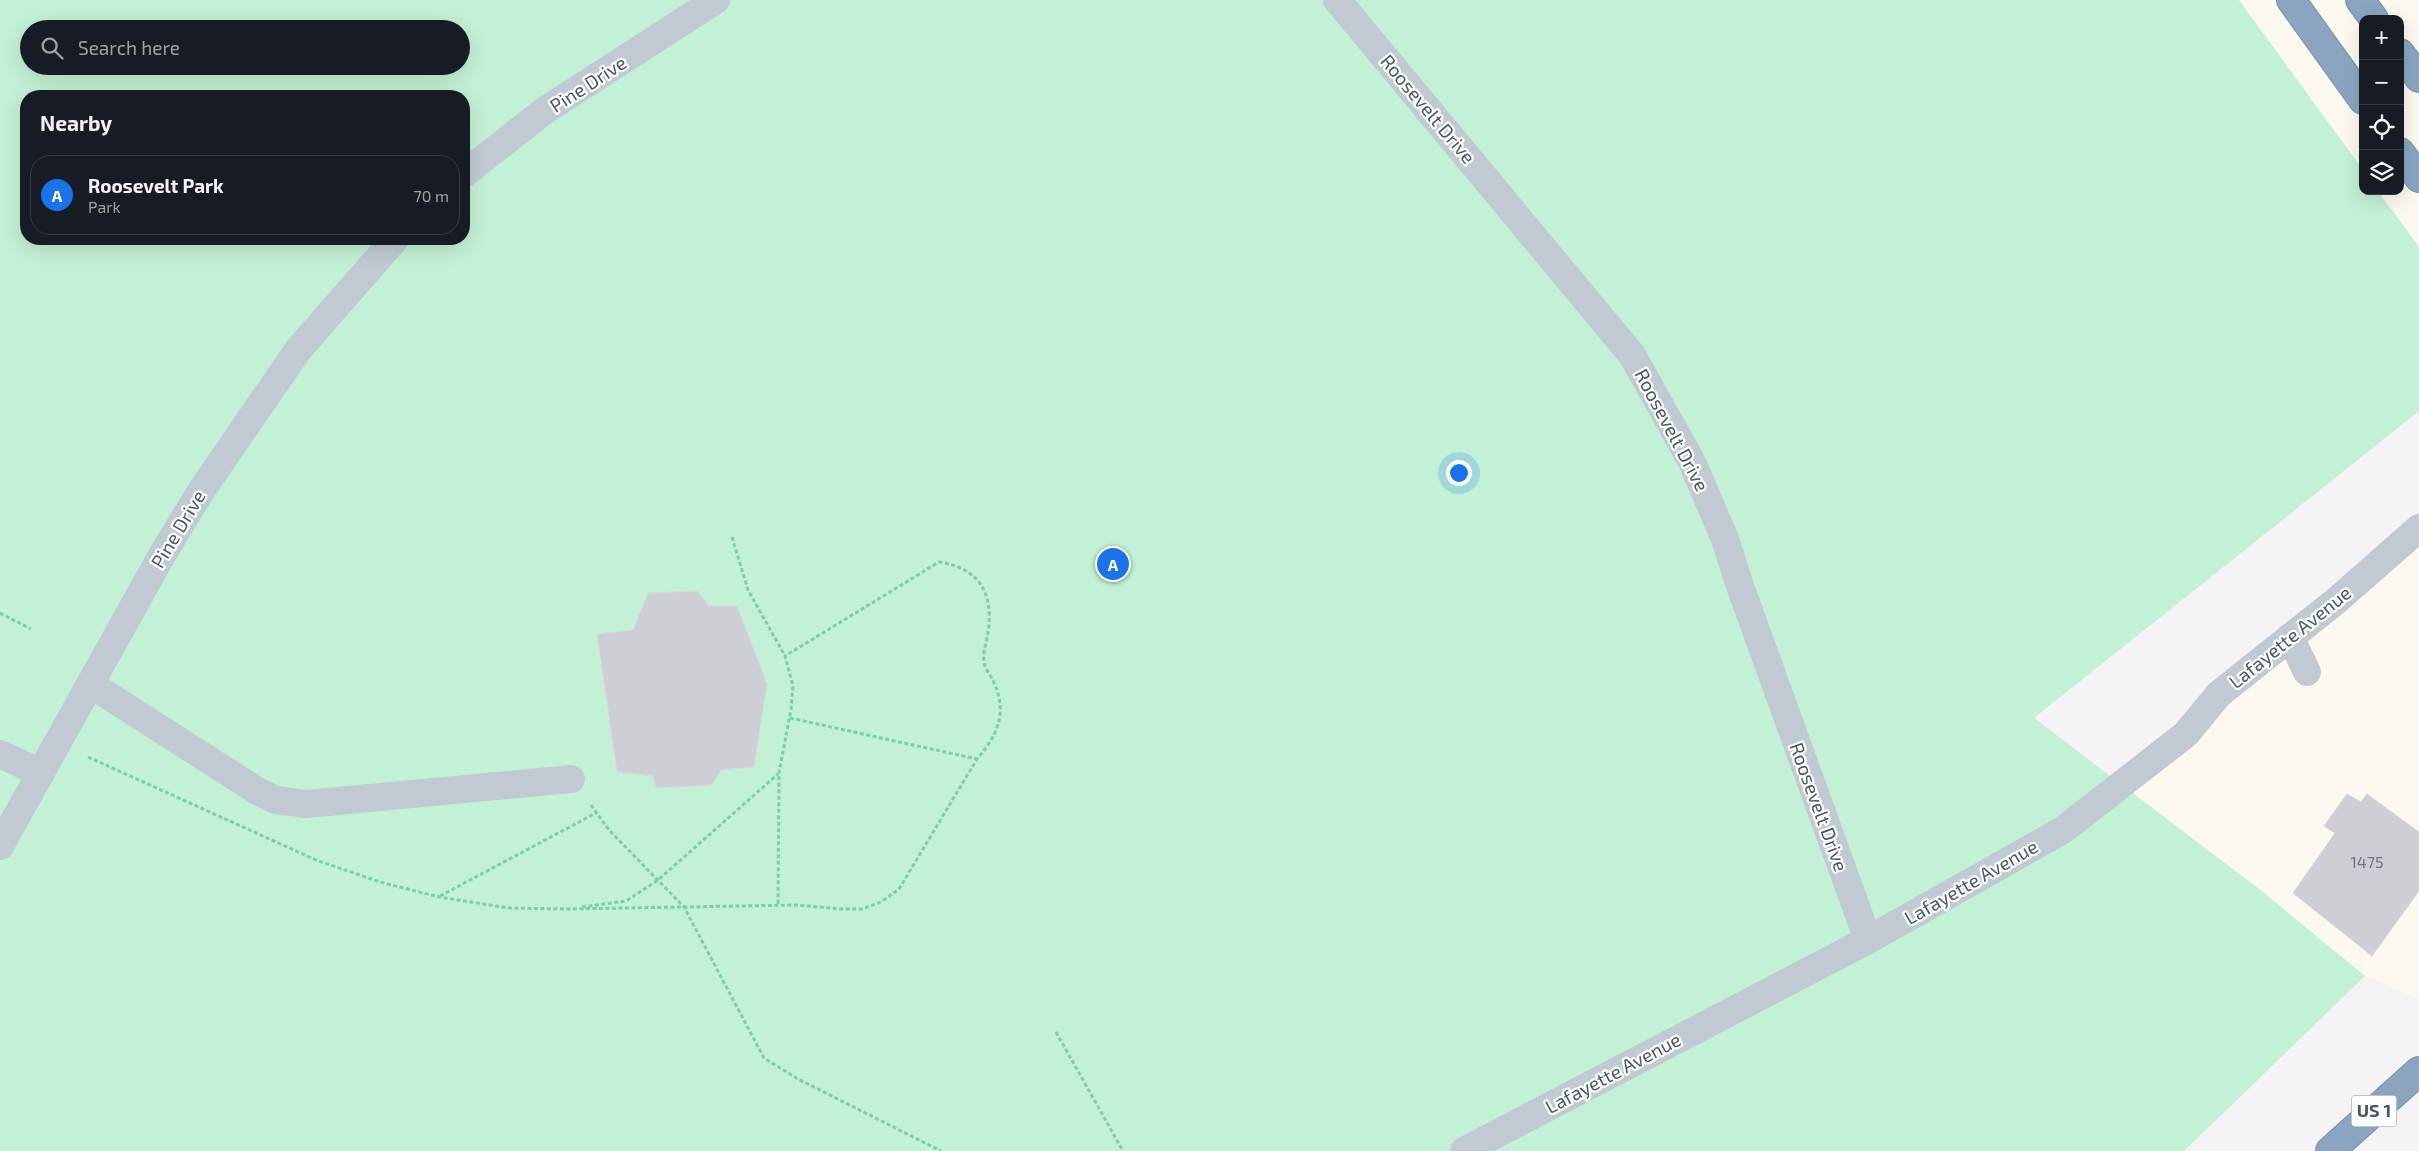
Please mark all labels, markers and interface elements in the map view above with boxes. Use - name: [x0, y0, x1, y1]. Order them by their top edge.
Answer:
- map controls: [2359, 15, 2404, 195]
- button: +: [2359, 15, 2404, 60]
- search box: [20, 20, 470, 75]
- icon: search: [38, 34, 66, 62]
- text: Search here: [78, 36, 180, 59]
- street label: Roosevelt Drive: [1376, 49, 1481, 168]
- street label: Pine Drive: [545, 50, 630, 117]
- button: −: [2359, 60, 2404, 105]
- button: locate: [2359, 105, 2404, 150]
- text: Nearby: [40, 110, 112, 135]
- button: layers: [2359, 150, 2404, 195]
- text: Roosevelt Park: [88, 174, 224, 197]
- text: A: [52, 186, 62, 205]
- text: 70 m: [414, 186, 449, 205]
- text: Park: [88, 197, 121, 216]
- street label: Roosevelt Drive: [1631, 365, 1714, 495]
- your location: [1446, 460, 1472, 486]
- street label: Pine Drive: [145, 486, 210, 572]
- pin: A: [1097, 545, 1129, 583]
- street label: Lafayette Avenue: [2224, 580, 2355, 693]
- street label: Roosevelt Drive: [1786, 739, 1853, 874]
- street label: Lafayette Avenue: [1900, 834, 2042, 929]
- house number: 1475: [2351, 852, 2383, 871]
- street label: Lafayette Avenue: [1541, 1027, 1684, 1118]
- road number: US 1: [2352, 1096, 2396, 1126]

